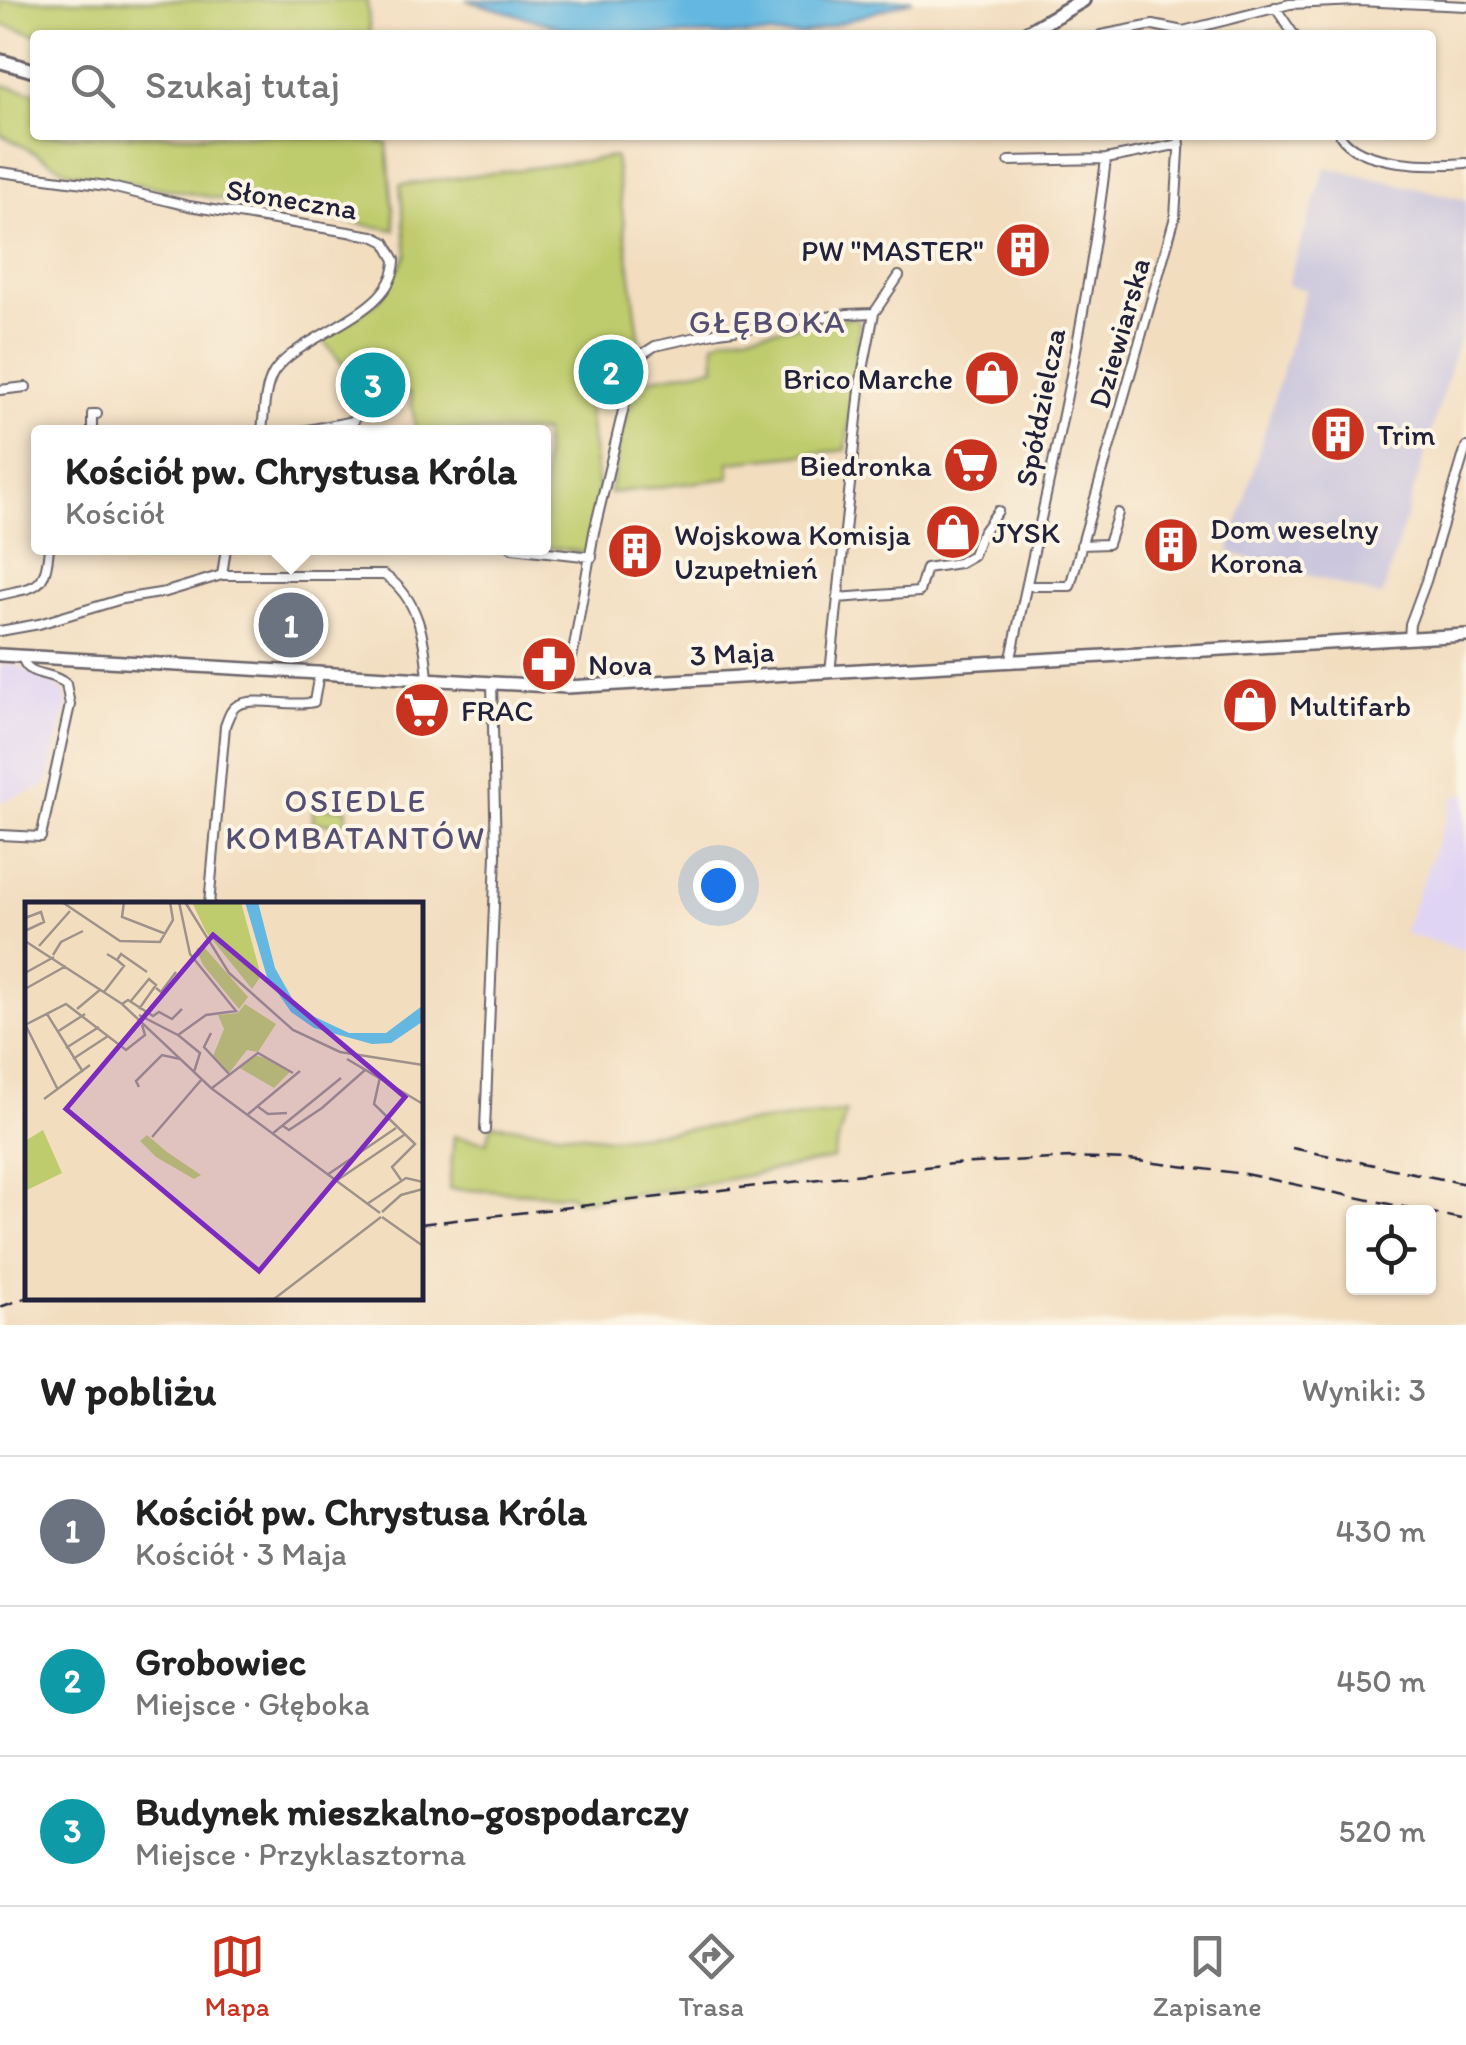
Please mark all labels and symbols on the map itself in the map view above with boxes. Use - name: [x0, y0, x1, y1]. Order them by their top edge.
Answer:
- street label: Słoneczna: [224, 170, 361, 228]
- building icon: PW "MASTER": [993, 220, 1053, 280]
- place label: PW "MASTER": [801, 232, 984, 269]
- street label: Dziewiarska: [1080, 253, 1158, 412]
- district label: GŁĘBOKA: [689, 303, 847, 341]
- street label: Spółdzielcza: [1007, 324, 1074, 489]
- pin: 2: [578, 334, 644, 410]
- pin: 3: [340, 348, 406, 422]
- shop icon: Brico Marche: [962, 348, 1022, 408]
- place label: Brico Marche: [783, 360, 953, 397]
- building icon: Trim: [1308, 404, 1368, 464]
- place label: Trim: [1377, 416, 1435, 453]
- supermarket icon: Biedronka: [941, 435, 1001, 495]
- place label: Biedronka: [799, 447, 932, 484]
- shop icon: JYSK: [923, 502, 983, 562]
- place label: Dom weselny Korona: [1210, 510, 1379, 581]
- place label: JYSK: [992, 514, 1060, 551]
- building icon: Dom weselny Korona: [1141, 515, 1201, 575]
- place label: Wojskowa Komisja Uzupełnień: [674, 516, 911, 587]
- building icon: Wojskowa Komisja Uzupełnień: [605, 521, 665, 581]
- pin: 1: [258, 588, 324, 662]
- street label: 3 Maja: [689, 632, 775, 674]
- pharmacy icon: Nova: [519, 634, 579, 694]
- place label: Nova: [588, 646, 652, 683]
- shop icon: Multifarb: [1220, 675, 1280, 735]
- supermarket icon: FRAC: [392, 680, 452, 740]
- place label: Multifarb: [1289, 687, 1411, 724]
- place label: FRAC: [461, 692, 533, 729]
- district label: OSIEDLE KOMBATANTÓW: [225, 782, 487, 857]
- your location: [693, 860, 744, 911]
- inset map: [25, 902, 422, 1300]

